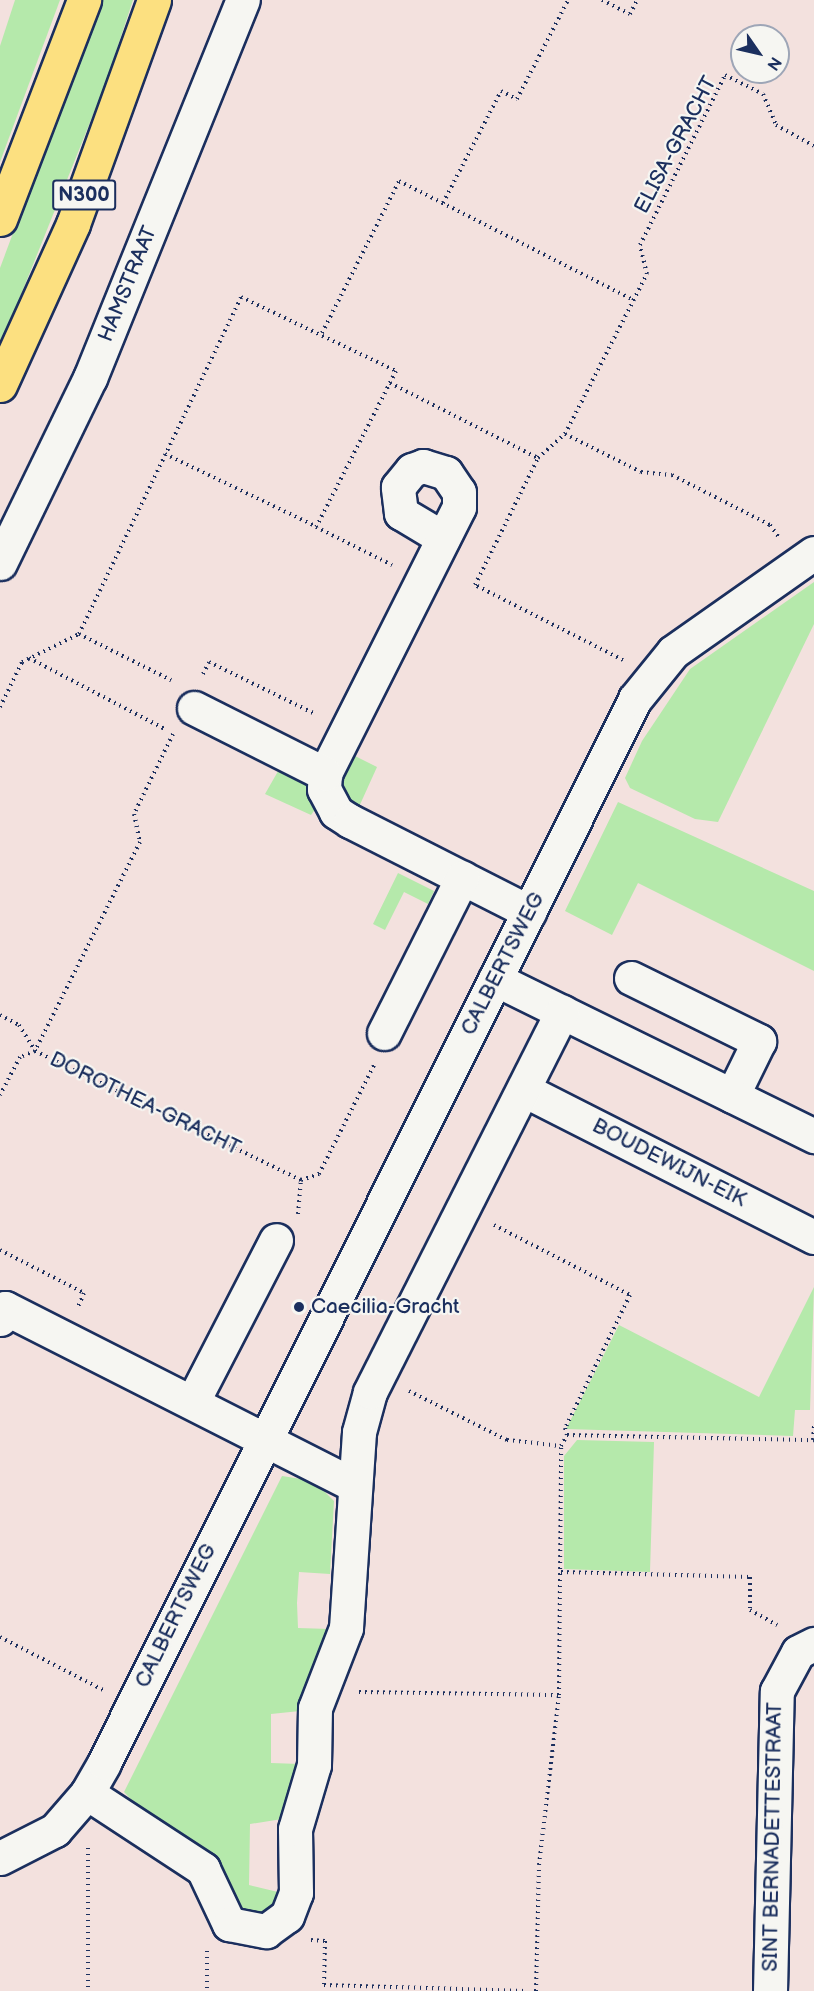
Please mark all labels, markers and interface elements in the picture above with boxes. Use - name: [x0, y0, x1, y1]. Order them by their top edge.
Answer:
- north arrow: [730, 24, 790, 84]
- text: N: [762, 53, 785, 74]
- street label: ELISA-GRACHT: [629, 72, 723, 218]
- road number: N300: [51, 178, 117, 212]
- street label: HAMSTRAAT: [93, 223, 163, 345]
- street label: CALBERTSWEG: [456, 888, 550, 1040]
- street label: DOROTHEA-GRACHT: [45, 1047, 245, 1161]
- street label: BOUDEWIJN-EIK: [588, 1113, 750, 1213]
- place label: Caecilia-Gracht: [311, 1294, 460, 1320]
- marker: Caecilia-Gracht: [292, 1300, 306, 1314]
- street label: CALBERTSWEG: [130, 1540, 222, 1692]
- street label: SINT BERNADETTESTRAAT: [758, 1702, 788, 1972]

